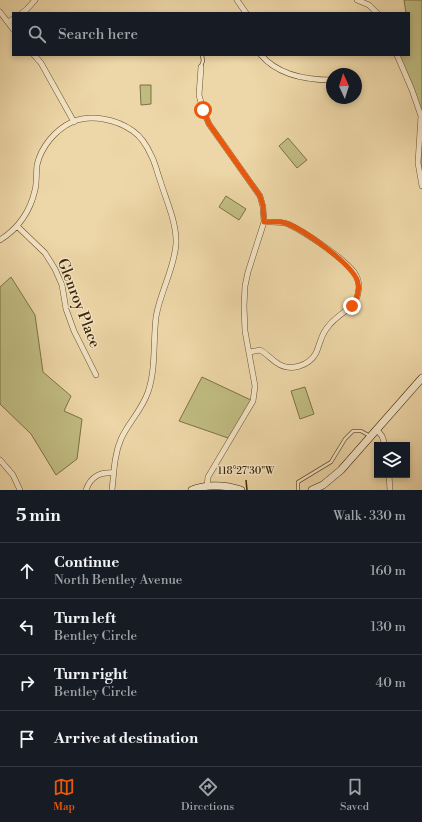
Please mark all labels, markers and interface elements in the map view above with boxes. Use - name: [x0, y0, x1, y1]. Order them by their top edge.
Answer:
- search box: [12, 12, 410, 56]
- icon: search: [26, 23, 48, 45]
- text: Search here: [58, 25, 138, 44]
- north arrow: [326, 68, 362, 104]
- route start: [194, 101, 212, 119]
- street label: Glenroy Place: [53, 256, 104, 351]
- route end: [343, 297, 361, 315]
- map controls: [374, 442, 410, 478]
- button: layers: [374, 442, 410, 478]
- text: 118°27'30"W: [218, 465, 275, 477]
- text: 5 min: [16, 505, 61, 527]
- text: Walk · 330 m: [333, 508, 406, 524]
- text: Continue: [54, 553, 119, 572]
- icon: ahead: [16, 560, 38, 582]
- text: 160 m: [370, 563, 406, 579]
- text: North Bentley Avenue: [54, 572, 182, 588]
- text: Turn left: [54, 609, 116, 628]
- icon: left: [16, 616, 38, 638]
- text: 130 m: [371, 619, 406, 635]
- text: Bentley Circle: [54, 628, 137, 644]
- text: Turn right: [54, 665, 128, 684]
- icon: right: [16, 672, 38, 694]
- text: 40 m: [376, 675, 406, 691]
- text: Bentley Circle: [54, 684, 137, 700]
- icon: arrive: [16, 728, 38, 750]
- text: Arrive at destination: [54, 729, 198, 748]
- tab: Map: [53, 776, 75, 814]
- tab: Directions: [181, 776, 234, 814]
- tab: Saved: [340, 776, 369, 814]

